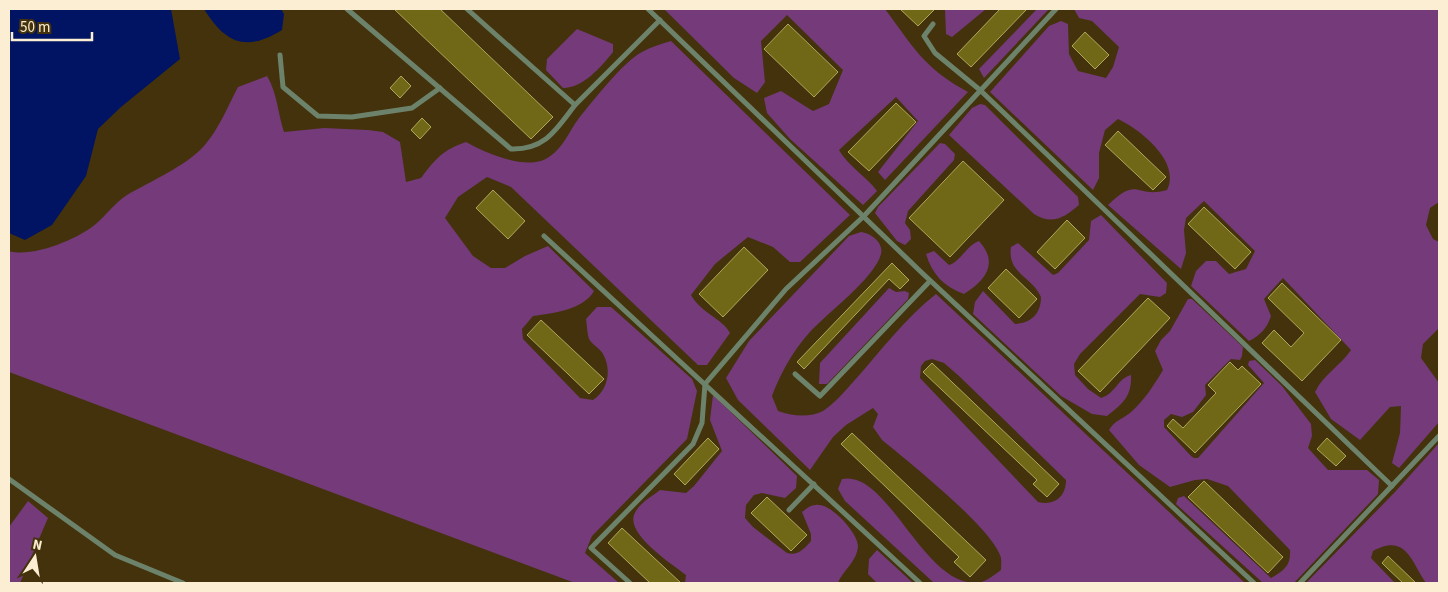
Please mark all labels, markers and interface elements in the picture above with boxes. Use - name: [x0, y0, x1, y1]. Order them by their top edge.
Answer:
- scale bar: [12, 10, 92, 42]
- text: 50 m: [20, 17, 50, 38]
- north arrow: [10, 532, 60, 582]
- text: N: [31, 535, 44, 556]

